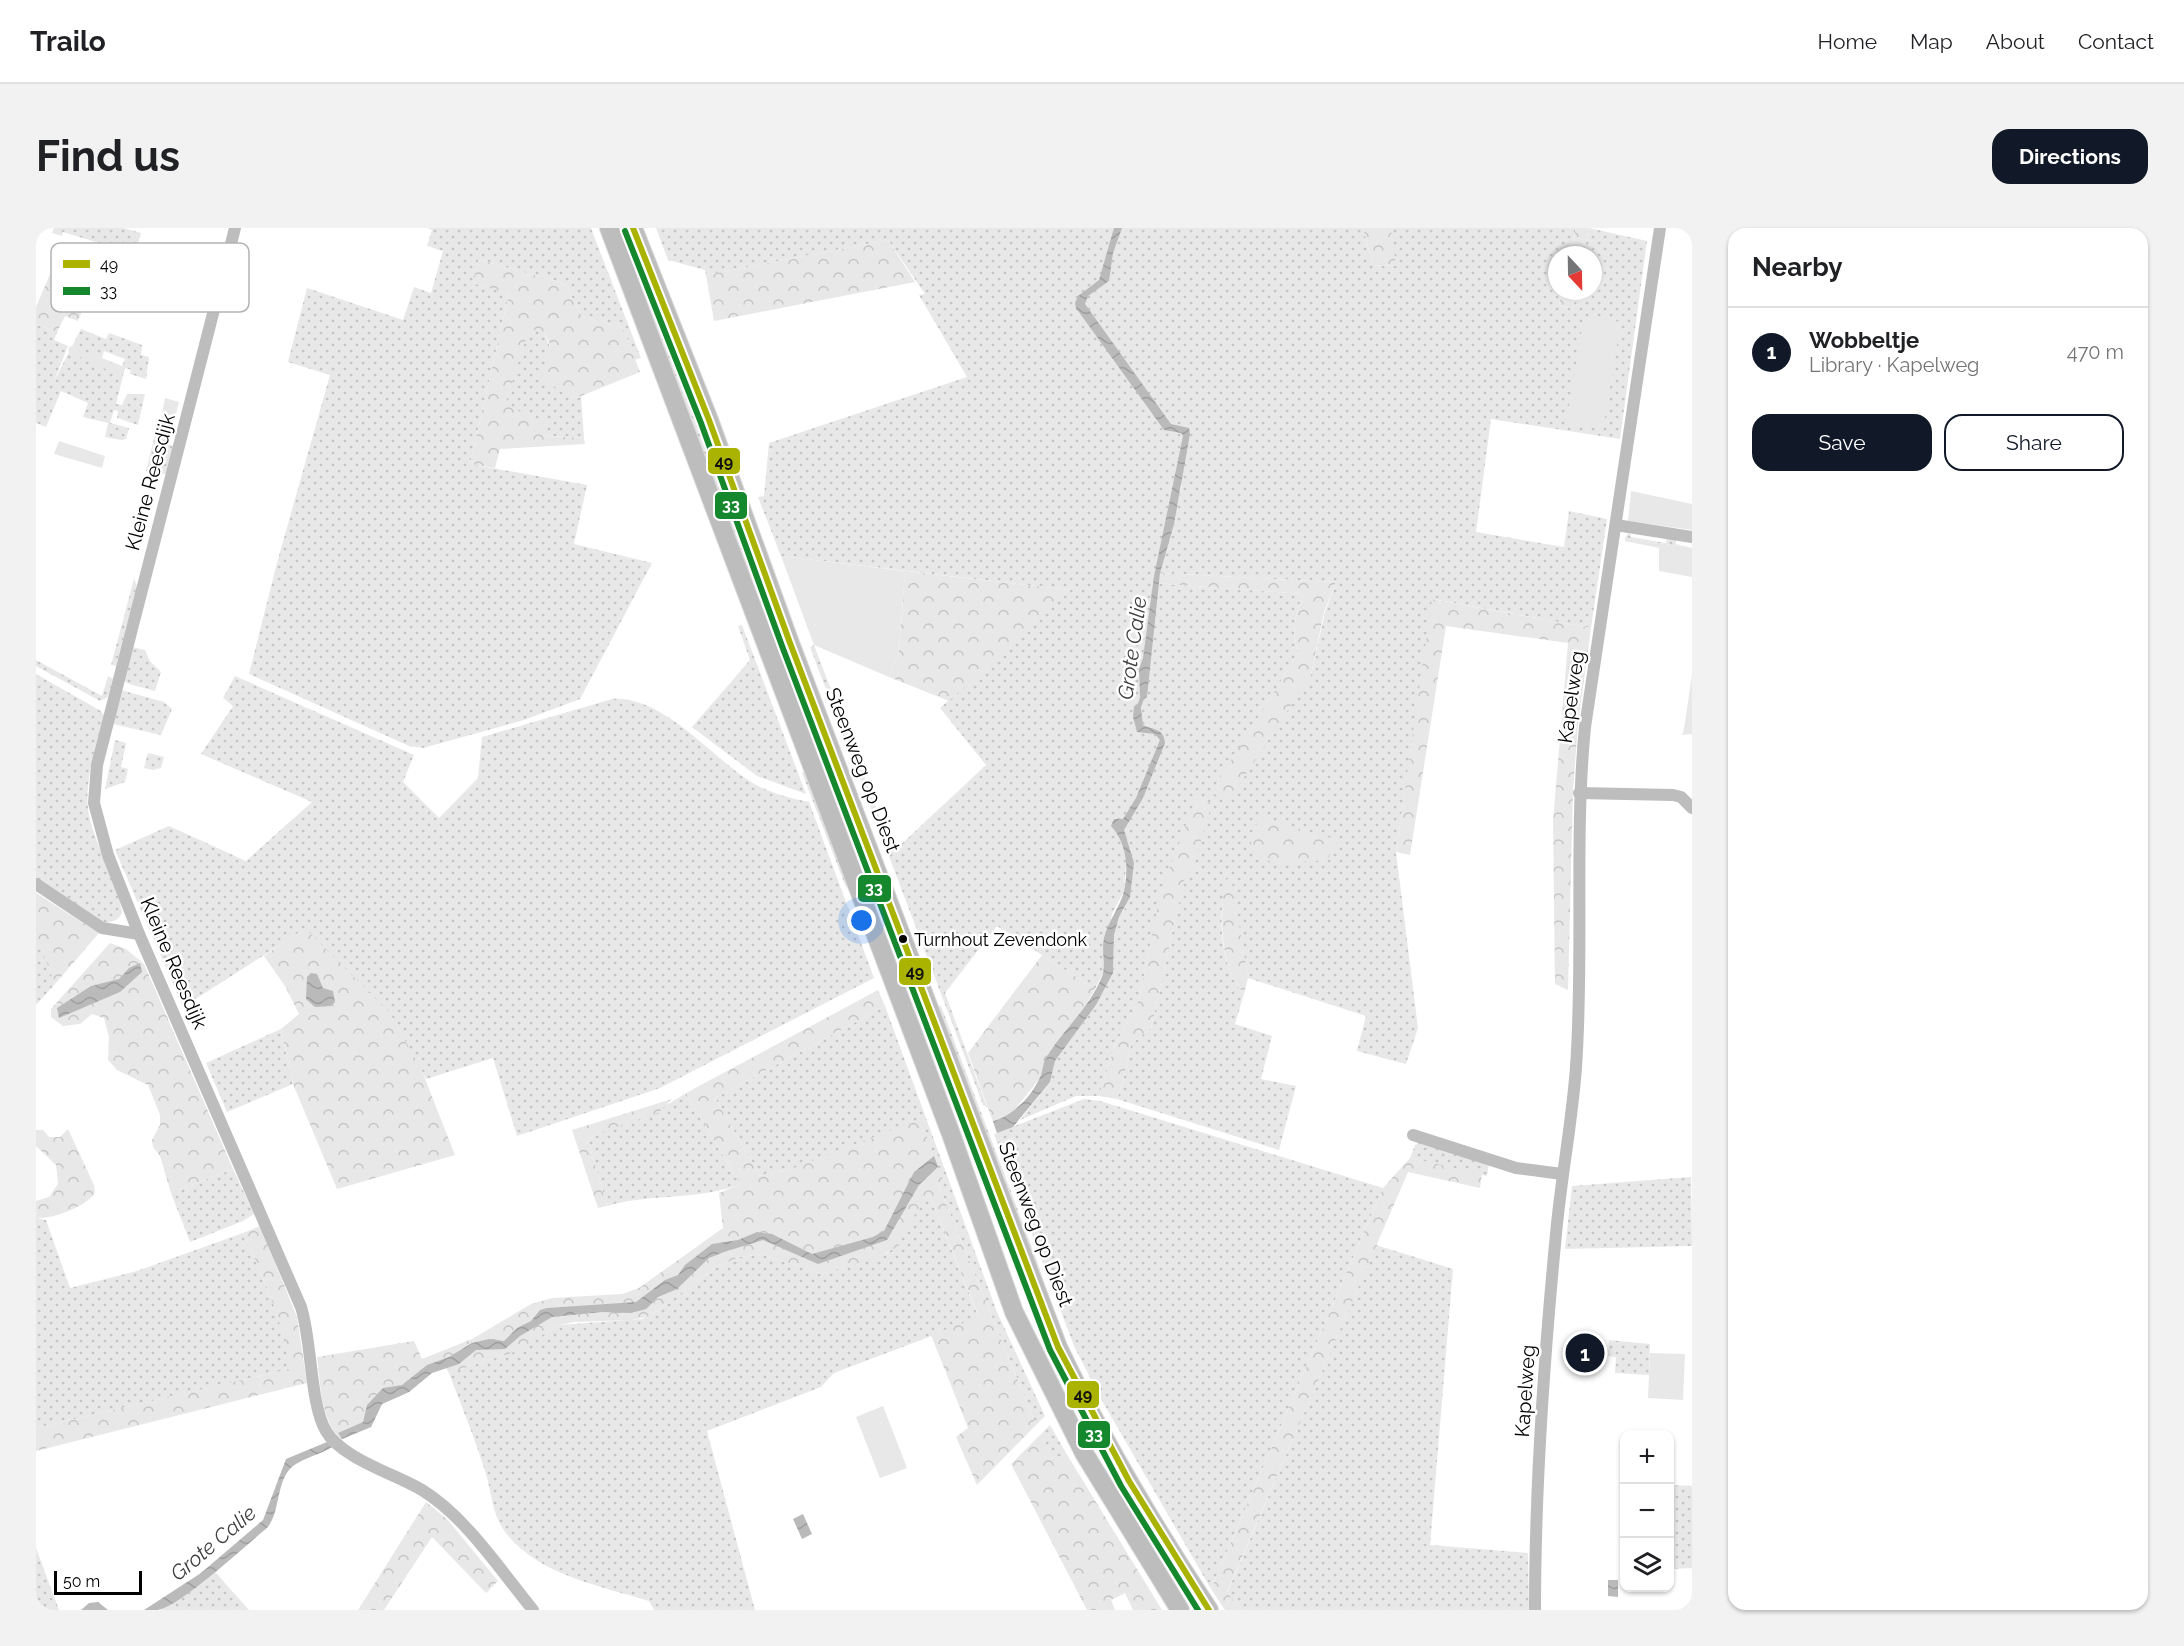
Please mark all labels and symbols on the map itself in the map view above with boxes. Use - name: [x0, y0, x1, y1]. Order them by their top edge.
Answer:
- legend: [51, 243, 249, 312]
- north arrow: [1548, 246, 1602, 300]
- text: 49: [100, 255, 118, 274]
- text: 33: [100, 282, 117, 301]
- street label: Kleine Reesdijk: [120, 411, 180, 553]
- line badge: 49: [707, 447, 741, 475]
- text: 49: [715, 452, 733, 471]
- line badge: 33: [714, 491, 748, 520]
- text: 33: [722, 496, 740, 515]
- water label: Grote Calie: [1112, 595, 1152, 701]
- street label: Kapelweg: [1553, 649, 1589, 745]
- street label: Steenweg op Diest: [821, 684, 906, 856]
- line badge: 33: [857, 874, 892, 903]
- text: 33: [865, 879, 883, 898]
- street label: Kleine Reesdijk: [135, 894, 213, 1033]
- your location: [847, 906, 876, 935]
- place label: Turnhout Zevendonk: [914, 929, 1088, 950]
- marker: Turnhout Zevendonk: [897, 933, 909, 945]
- line badge: 49: [898, 957, 932, 986]
- text: 49: [906, 962, 924, 981]
- street label: Steenweg op Diest: [994, 1138, 1079, 1310]
- pin: 1: [1566, 1330, 1604, 1376]
- street label: Kapelweg: [1510, 1344, 1540, 1438]
- line badge: 49: [1066, 1380, 1100, 1409]
- text: 49: [1074, 1385, 1092, 1404]
- line badge: 33: [1077, 1420, 1111, 1449]
- text: 33: [1085, 1425, 1103, 1444]
- water label: Grote Calie: [165, 1500, 261, 1586]
- scale bar: [54, 1568, 142, 1596]

